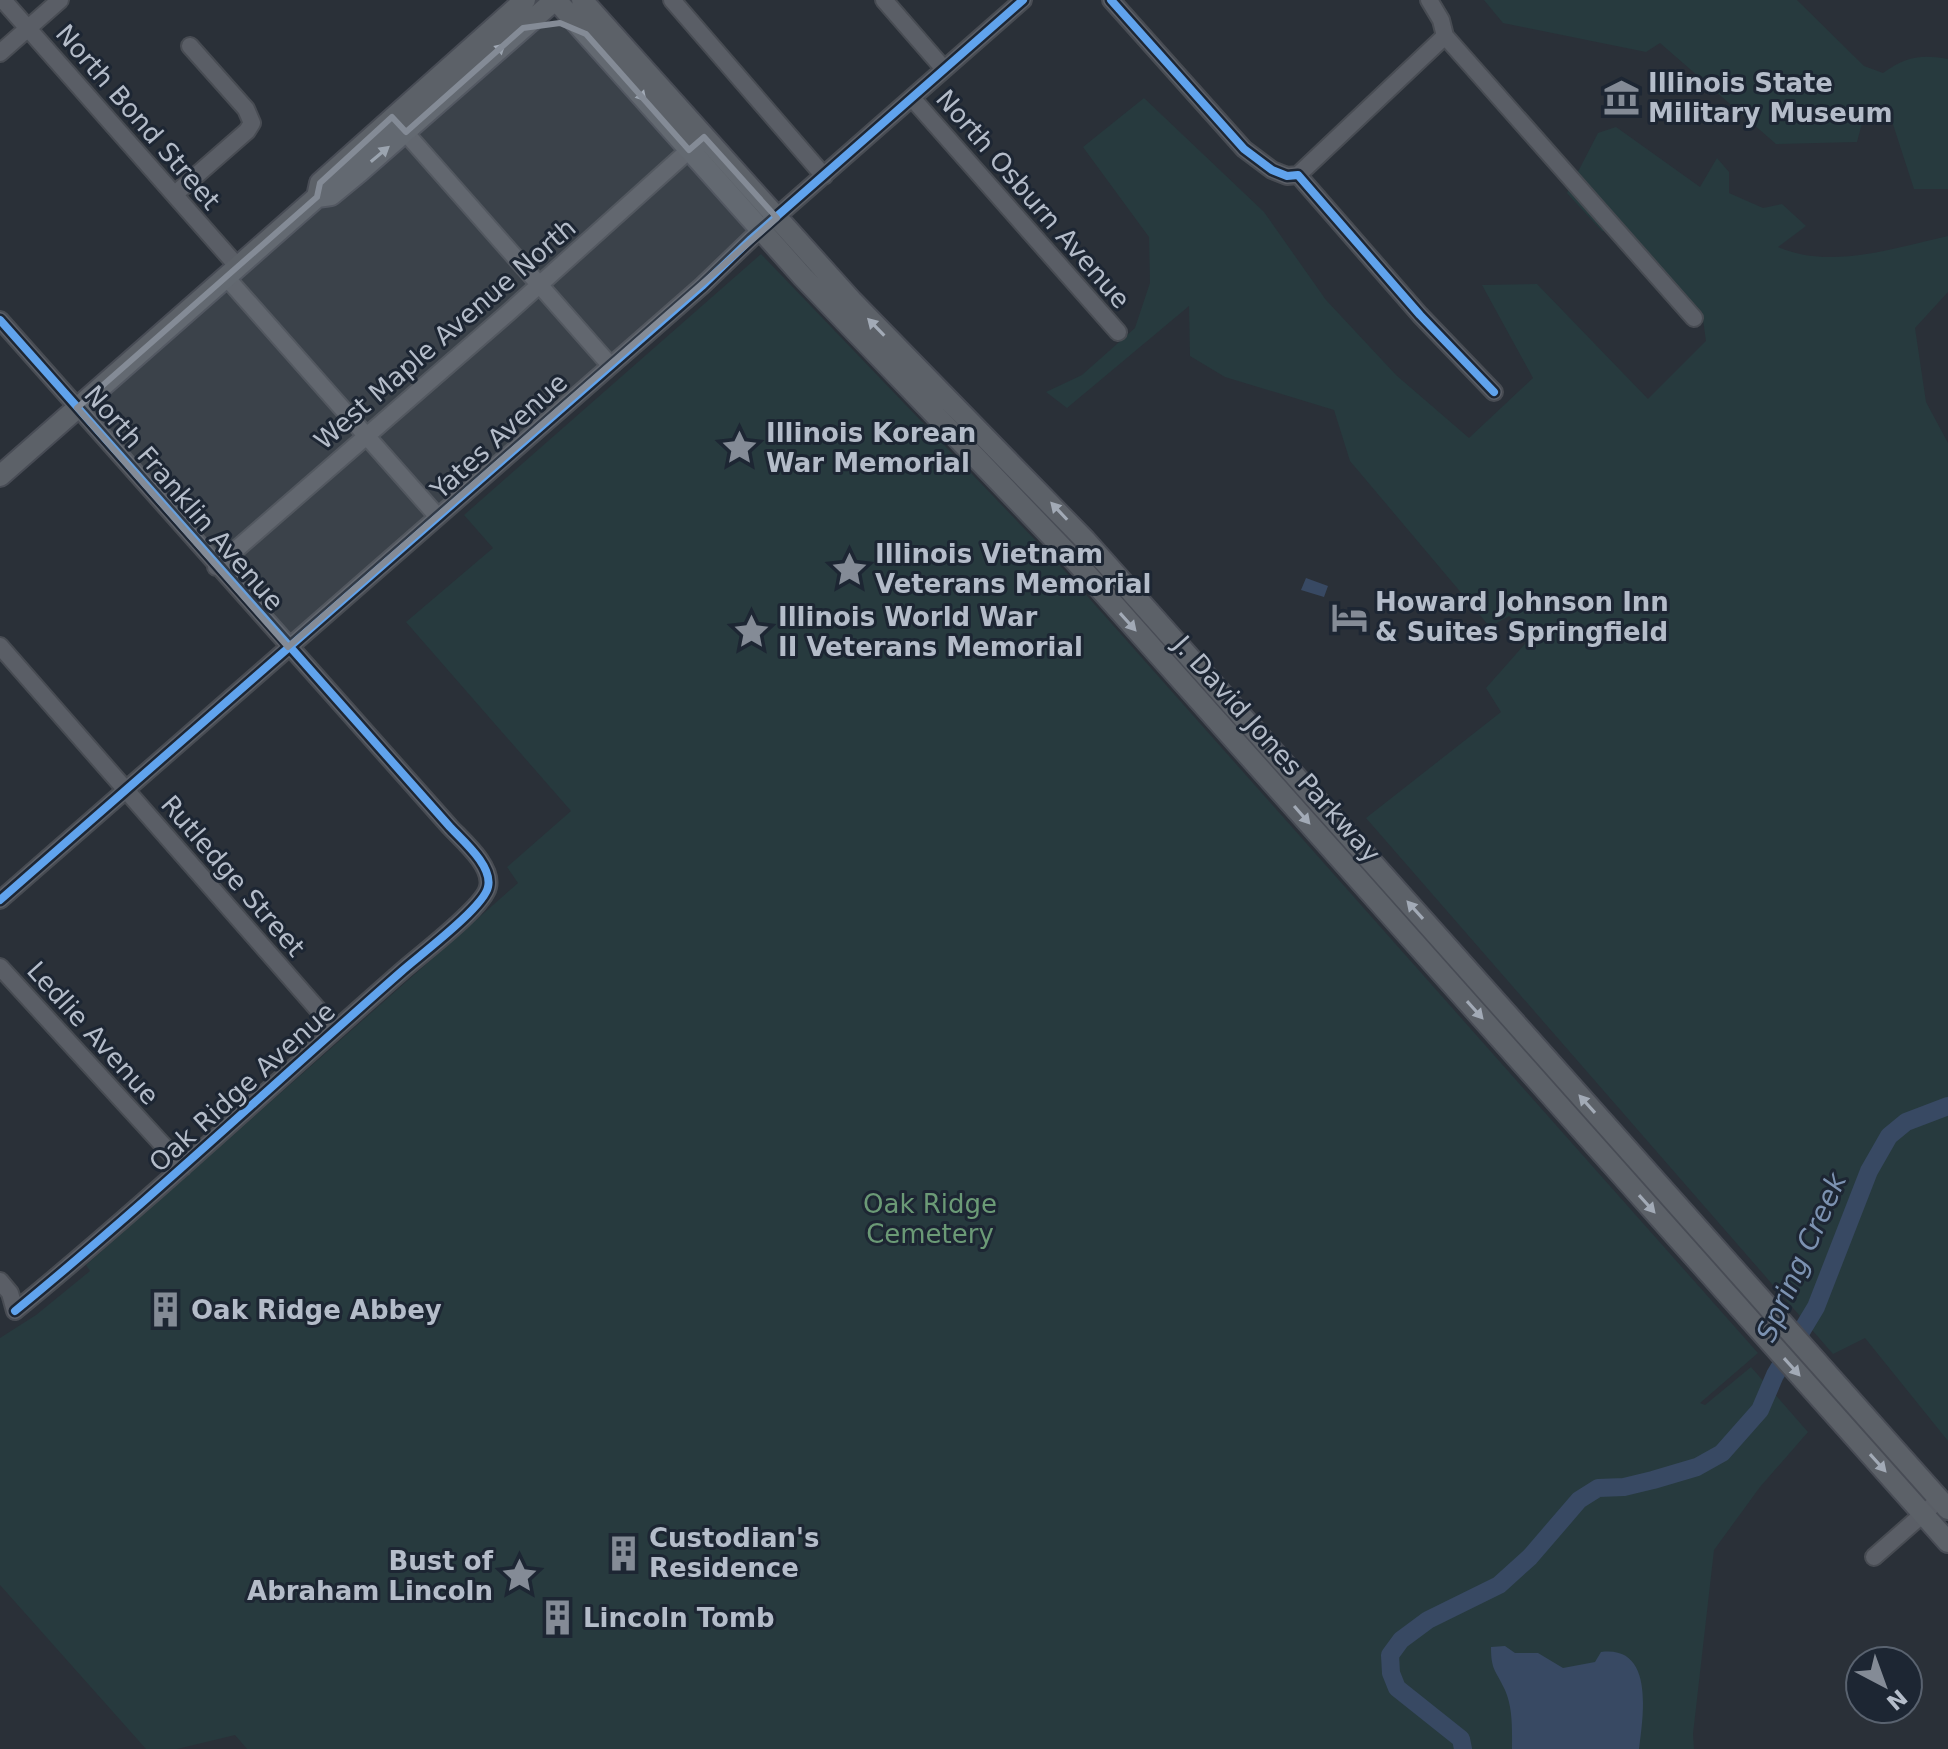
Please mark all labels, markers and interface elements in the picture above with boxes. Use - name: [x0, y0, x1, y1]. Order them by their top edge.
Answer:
- street label: North Bond Street: [50, 18, 226, 216]
- one-way arrow: [487, 43, 506, 61]
- place label: Illinois State Military Museum: [1648, 68, 1893, 128]
- museum icon: Illinois State Military Museum: [1603, 79, 1641, 117]
- one-way arrow: [629, 81, 646, 101]
- street label: North Osburn Avenue: [930, 84, 1136, 314]
- one-way arrow: [370, 146, 390, 163]
- street label: West Maple Avenue North: [308, 212, 582, 456]
- one-way arrow: [867, 317, 885, 336]
- street label: Yates Avenue: [424, 367, 573, 506]
- street label: North Franklin Avenue: [78, 379, 290, 617]
- place label: Illinois Korean War Memorial: [766, 418, 976, 478]
- place icon: Illinois Korean War Memorial: [721, 429, 759, 467]
- one-way arrow: [1050, 502, 1068, 521]
- place label: Illinois Vietnam Veterans Memorial: [875, 539, 1151, 599]
- place icon: Illinois Vietnam Veterans Memorial: [830, 550, 868, 588]
- place label: Howard Johnson Inn & Suites Springfield: [1375, 587, 1669, 647]
- hotel icon: Howard Johnson Inn & Suites Springfield: [1330, 598, 1368, 636]
- place label: Illinois World War II Veterans Memorial: [778, 602, 1083, 662]
- one-way arrow: [1119, 612, 1137, 631]
- place icon: Illinois World War II Veterans Memorial: [733, 613, 771, 651]
- street label: J. David Jones Parkway: [1166, 628, 1387, 868]
- street label: Rutledge Street: [155, 790, 311, 962]
- one-way arrow: [1292, 806, 1310, 825]
- one-way arrow: [1406, 901, 1424, 920]
- street label: Ledlie Avenue: [21, 955, 165, 1111]
- street label: Oak Ridge Avenue: [143, 996, 341, 1178]
- one-way arrow: [1465, 1000, 1483, 1019]
- one-way arrow: [1579, 1095, 1597, 1114]
- water label: Spring Creek: [1750, 1166, 1854, 1347]
- park label: Oak Ridge Cemetery: [863, 1189, 997, 1249]
- one-way arrow: [1638, 1194, 1656, 1213]
- building icon: Oak Ridge Abbey: [146, 1291, 184, 1329]
- place label: Oak Ridge Abbey: [191, 1295, 442, 1325]
- one-way arrow: [1783, 1357, 1801, 1377]
- one-way arrow: [1868, 1454, 1886, 1473]
- place label: Custodian's Residence: [649, 1523, 819, 1583]
- building icon: Custodian's Residence: [604, 1534, 642, 1572]
- place label: Bust of Abraham Lincoln: [247, 1546, 494, 1606]
- place icon: Bust of Abraham Lincoln: [500, 1557, 538, 1595]
- building icon: Lincoln Tomb: [538, 1599, 576, 1637]
- place label: Lincoln Tomb: [583, 1603, 775, 1633]
- north arrow: [1844, 1645, 1924, 1725]
- text: N: [1882, 1684, 1912, 1715]

